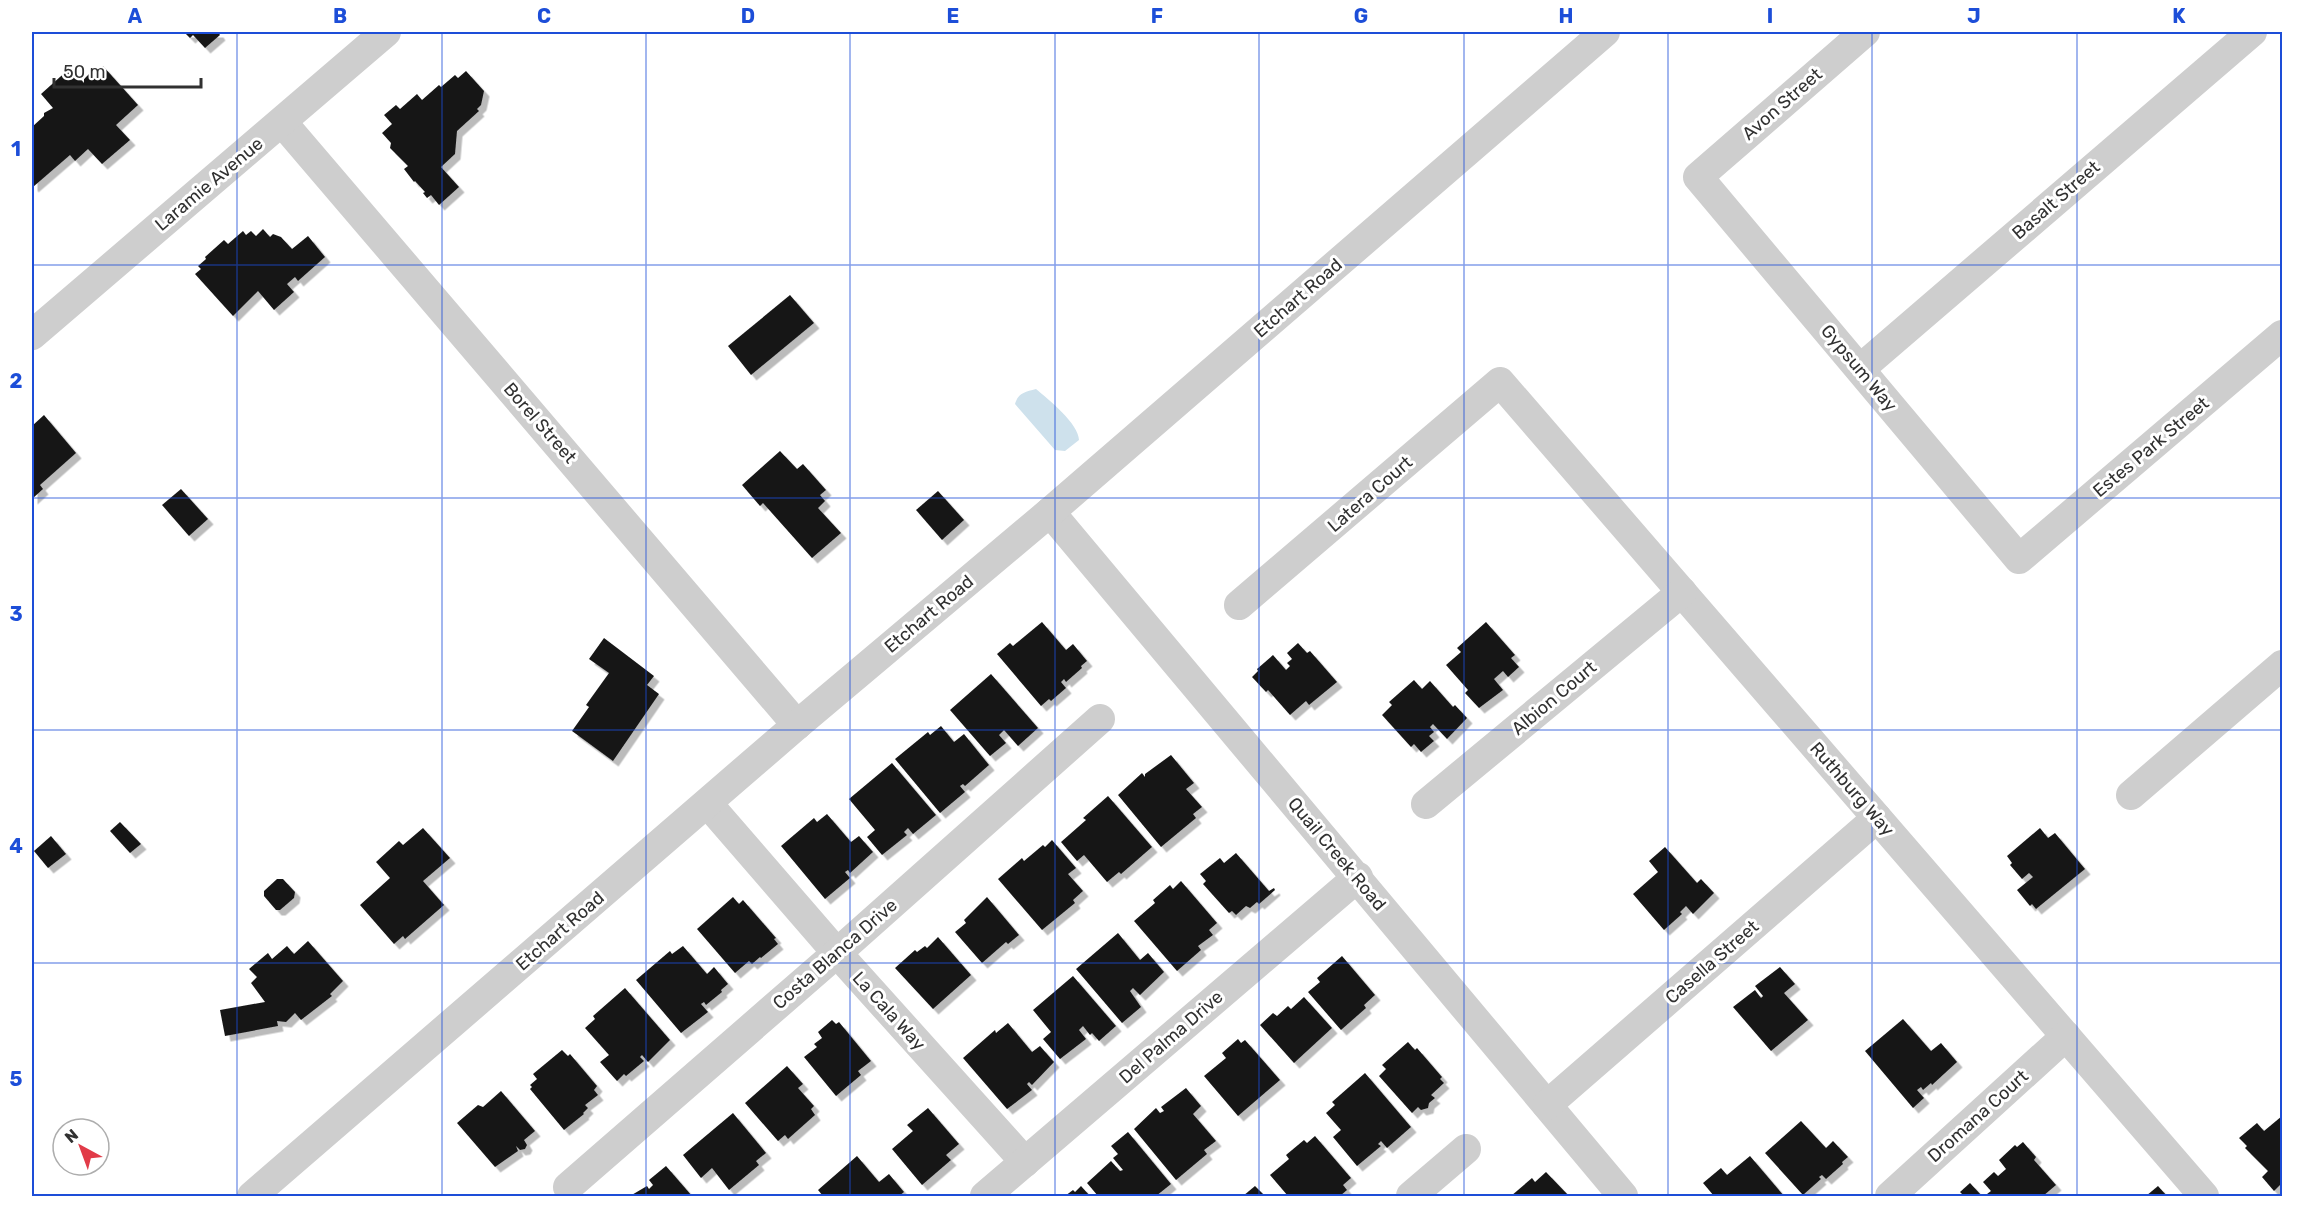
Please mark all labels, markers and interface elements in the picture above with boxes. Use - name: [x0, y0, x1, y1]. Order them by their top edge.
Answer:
- text: A: [128, 4, 143, 28]
- text: B: [333, 4, 347, 28]
- text: C: [537, 4, 551, 28]
- text: D: [741, 4, 755, 28]
- text: E: [947, 4, 959, 28]
- text: F: [1151, 4, 1163, 28]
- text: G: [1354, 4, 1368, 28]
- text: H: [1559, 4, 1573, 28]
- text: I: [1767, 4, 1773, 28]
- text: J: [1967, 4, 1981, 28]
- text: K: [2172, 4, 2186, 28]
- scale bar: [54, 51, 201, 89]
- text: 50 m: [63, 61, 106, 83]
- street label: Avon Street: [1737, 63, 1827, 145]
- street label: Laramie Avenue: [151, 132, 267, 236]
- text: 1: [11, 137, 21, 161]
- street label: Basalt Street: [2008, 156, 2104, 244]
- street label: Etchart Road: [1249, 254, 1347, 342]
- street label: Gypsum Way: [1816, 320, 1902, 416]
- text: 2: [10, 369, 23, 393]
- street label: Borel Street: [499, 378, 581, 468]
- street label: Estes Park Street: [2089, 392, 2213, 502]
- street label: Latera Court: [1323, 451, 1417, 537]
- street label: Etchart Road: [880, 570, 978, 658]
- text: 3: [9, 602, 23, 626]
- street label: Albion Court: [1507, 656, 1601, 740]
- street label: Ruthburg Way: [1805, 737, 1899, 841]
- street label: Quail Creek Road: [1283, 793, 1391, 915]
- text: 4: [9, 834, 23, 858]
- street label: Etchart Road: [511, 887, 609, 975]
- street label: Costa Blanca Drive: [768, 894, 902, 1014]
- street label: Casella Street: [1661, 916, 1763, 1008]
- street label: La Cala Way: [848, 967, 930, 1055]
- street label: Del Palma Drive: [1114, 986, 1228, 1088]
- street label: Dromana Court: [1923, 1065, 2033, 1167]
- text: 5: [10, 1067, 23, 1091]
- north arrow: [51, 1117, 111, 1177]
- text: N: [61, 1125, 82, 1147]

